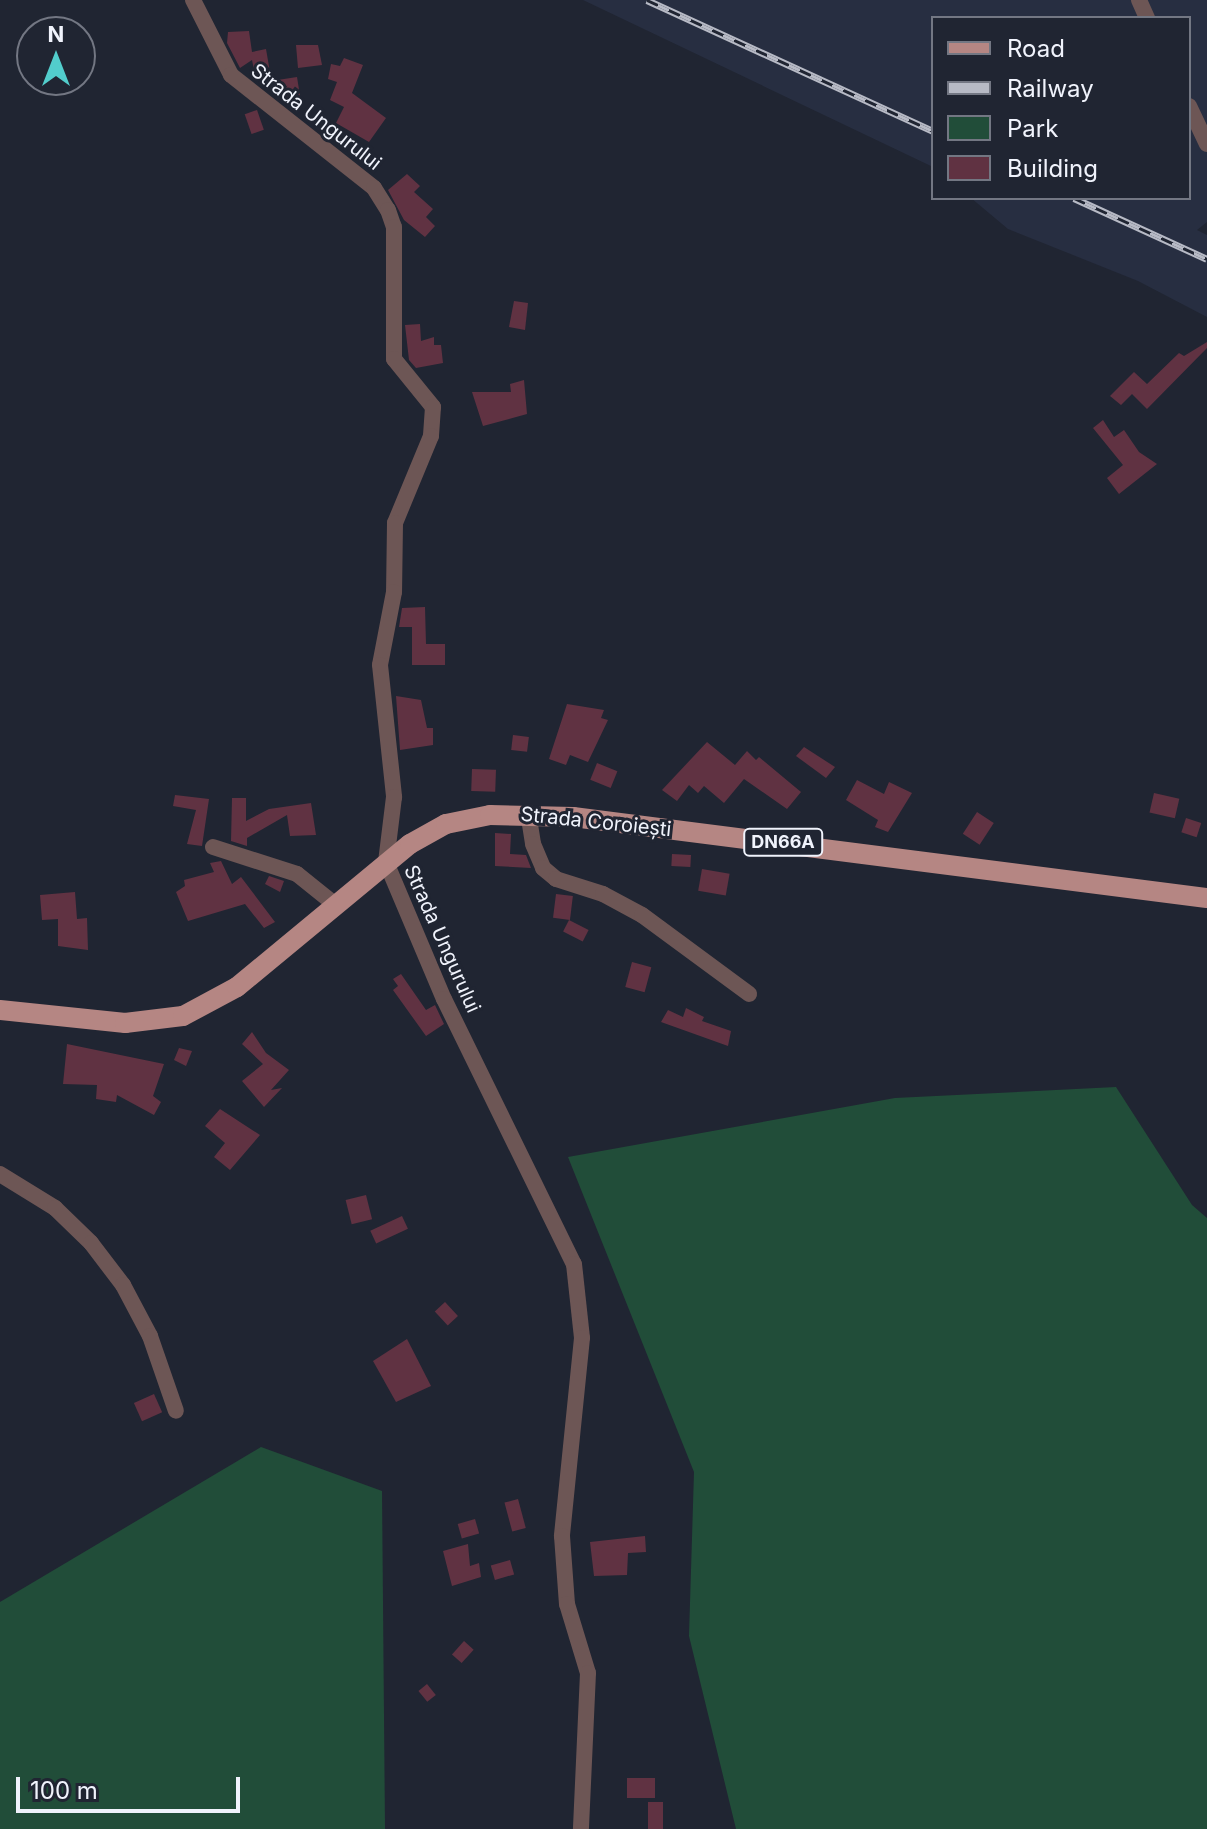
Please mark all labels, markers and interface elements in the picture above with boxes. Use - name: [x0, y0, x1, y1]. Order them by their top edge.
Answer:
- north arrow: [16, 16, 96, 96]
- legend: [931, 16, 1191, 200]
- text: N: [48, 21, 64, 47]
- text: Road: [1007, 34, 1065, 63]
- street label: Strada Ungurului: [246, 59, 386, 175]
- text: Railway: [1007, 74, 1094, 103]
- text: Park: [1007, 114, 1058, 143]
- text: Building: [1007, 154, 1098, 183]
- street label: Strada Coroiești: [519, 802, 673, 842]
- road number: DN66A: [743, 828, 823, 856]
- street label: Strada Ungurului: [399, 862, 485, 1016]
- scale bar: [20, 1761, 244, 1811]
- text: 100 m: [30, 1776, 98, 1805]

